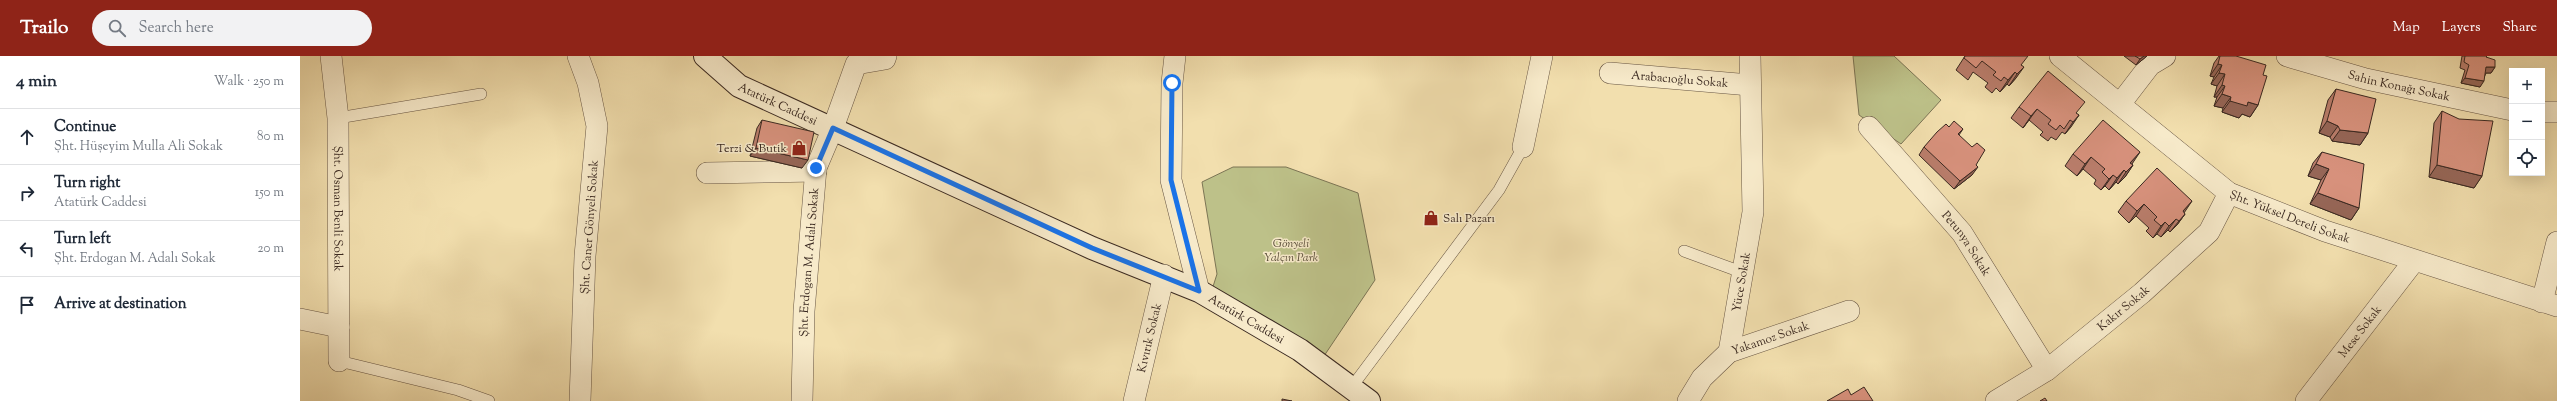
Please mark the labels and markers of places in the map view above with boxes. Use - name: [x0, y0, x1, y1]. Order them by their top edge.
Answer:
- shop icon: Terzi & Butik: [790, 139, 808, 157]
- place label: Terzi & Butik: [717, 140, 787, 158]
- shop icon: Salı Pazarı: [1422, 209, 1440, 227]
- place label: Salı Pazarı: [1443, 210, 1496, 228]

